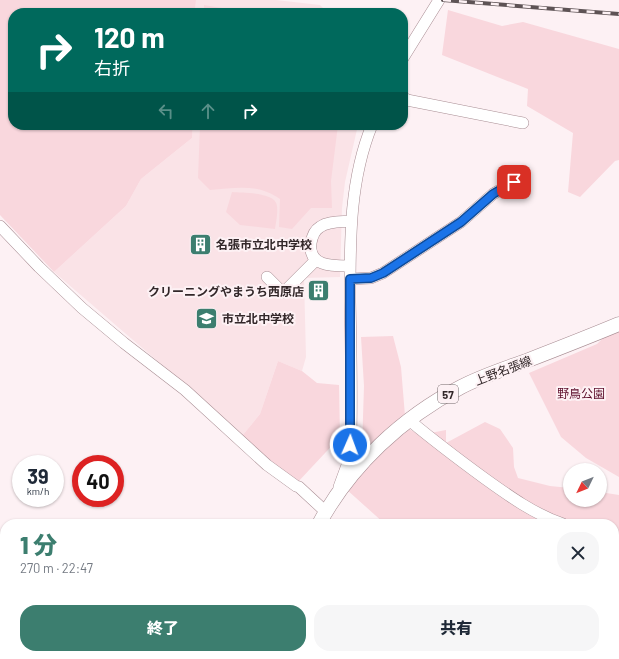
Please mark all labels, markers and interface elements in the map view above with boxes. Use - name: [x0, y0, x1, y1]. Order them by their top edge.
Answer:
- text: 120 m: [94, 20, 165, 54]
- icon: right: [28, 24, 80, 76]
- text: 右折: [94, 57, 130, 79]
- icon: left: [155, 100, 177, 122]
- icon: ahead: [197, 100, 219, 122]
- icon: right: [239, 100, 261, 122]
- pin: [497, 165, 531, 199]
- icon: arrive: [503, 171, 525, 193]
- building icon: 名張市立北中学校: [187, 231, 213, 257]
- place label: 名張市立北中学校: [216, 237, 312, 251]
- building icon: クリーニングやまうち西原店: [306, 278, 332, 304]
- place label: クリーニングやまうち西原店: [148, 284, 304, 298]
- school or university icon: 市立北中学校: [193, 305, 219, 331]
- place label: 市立北中学校: [222, 311, 294, 325]
- street label: 上野名張線: [472, 353, 534, 387]
- road number: 57: [438, 385, 458, 403]
- park label: 野鳥公園: [557, 386, 605, 400]
- position arrow: [329, 424, 371, 466]
- speed limit sign: 40: [72, 455, 124, 507]
- north arrow: [563, 463, 607, 507]
- map controls: [563, 463, 607, 507]
- text: 39: [27, 464, 49, 488]
- text: km/h: [27, 485, 49, 497]
- text: 1 分: [20, 530, 57, 559]
- button: close: [557, 532, 599, 574]
- text: 270 m · 22:47: [20, 560, 93, 576]
- button: 終了: [20, 605, 306, 651]
- button: 共有: [314, 605, 599, 651]

